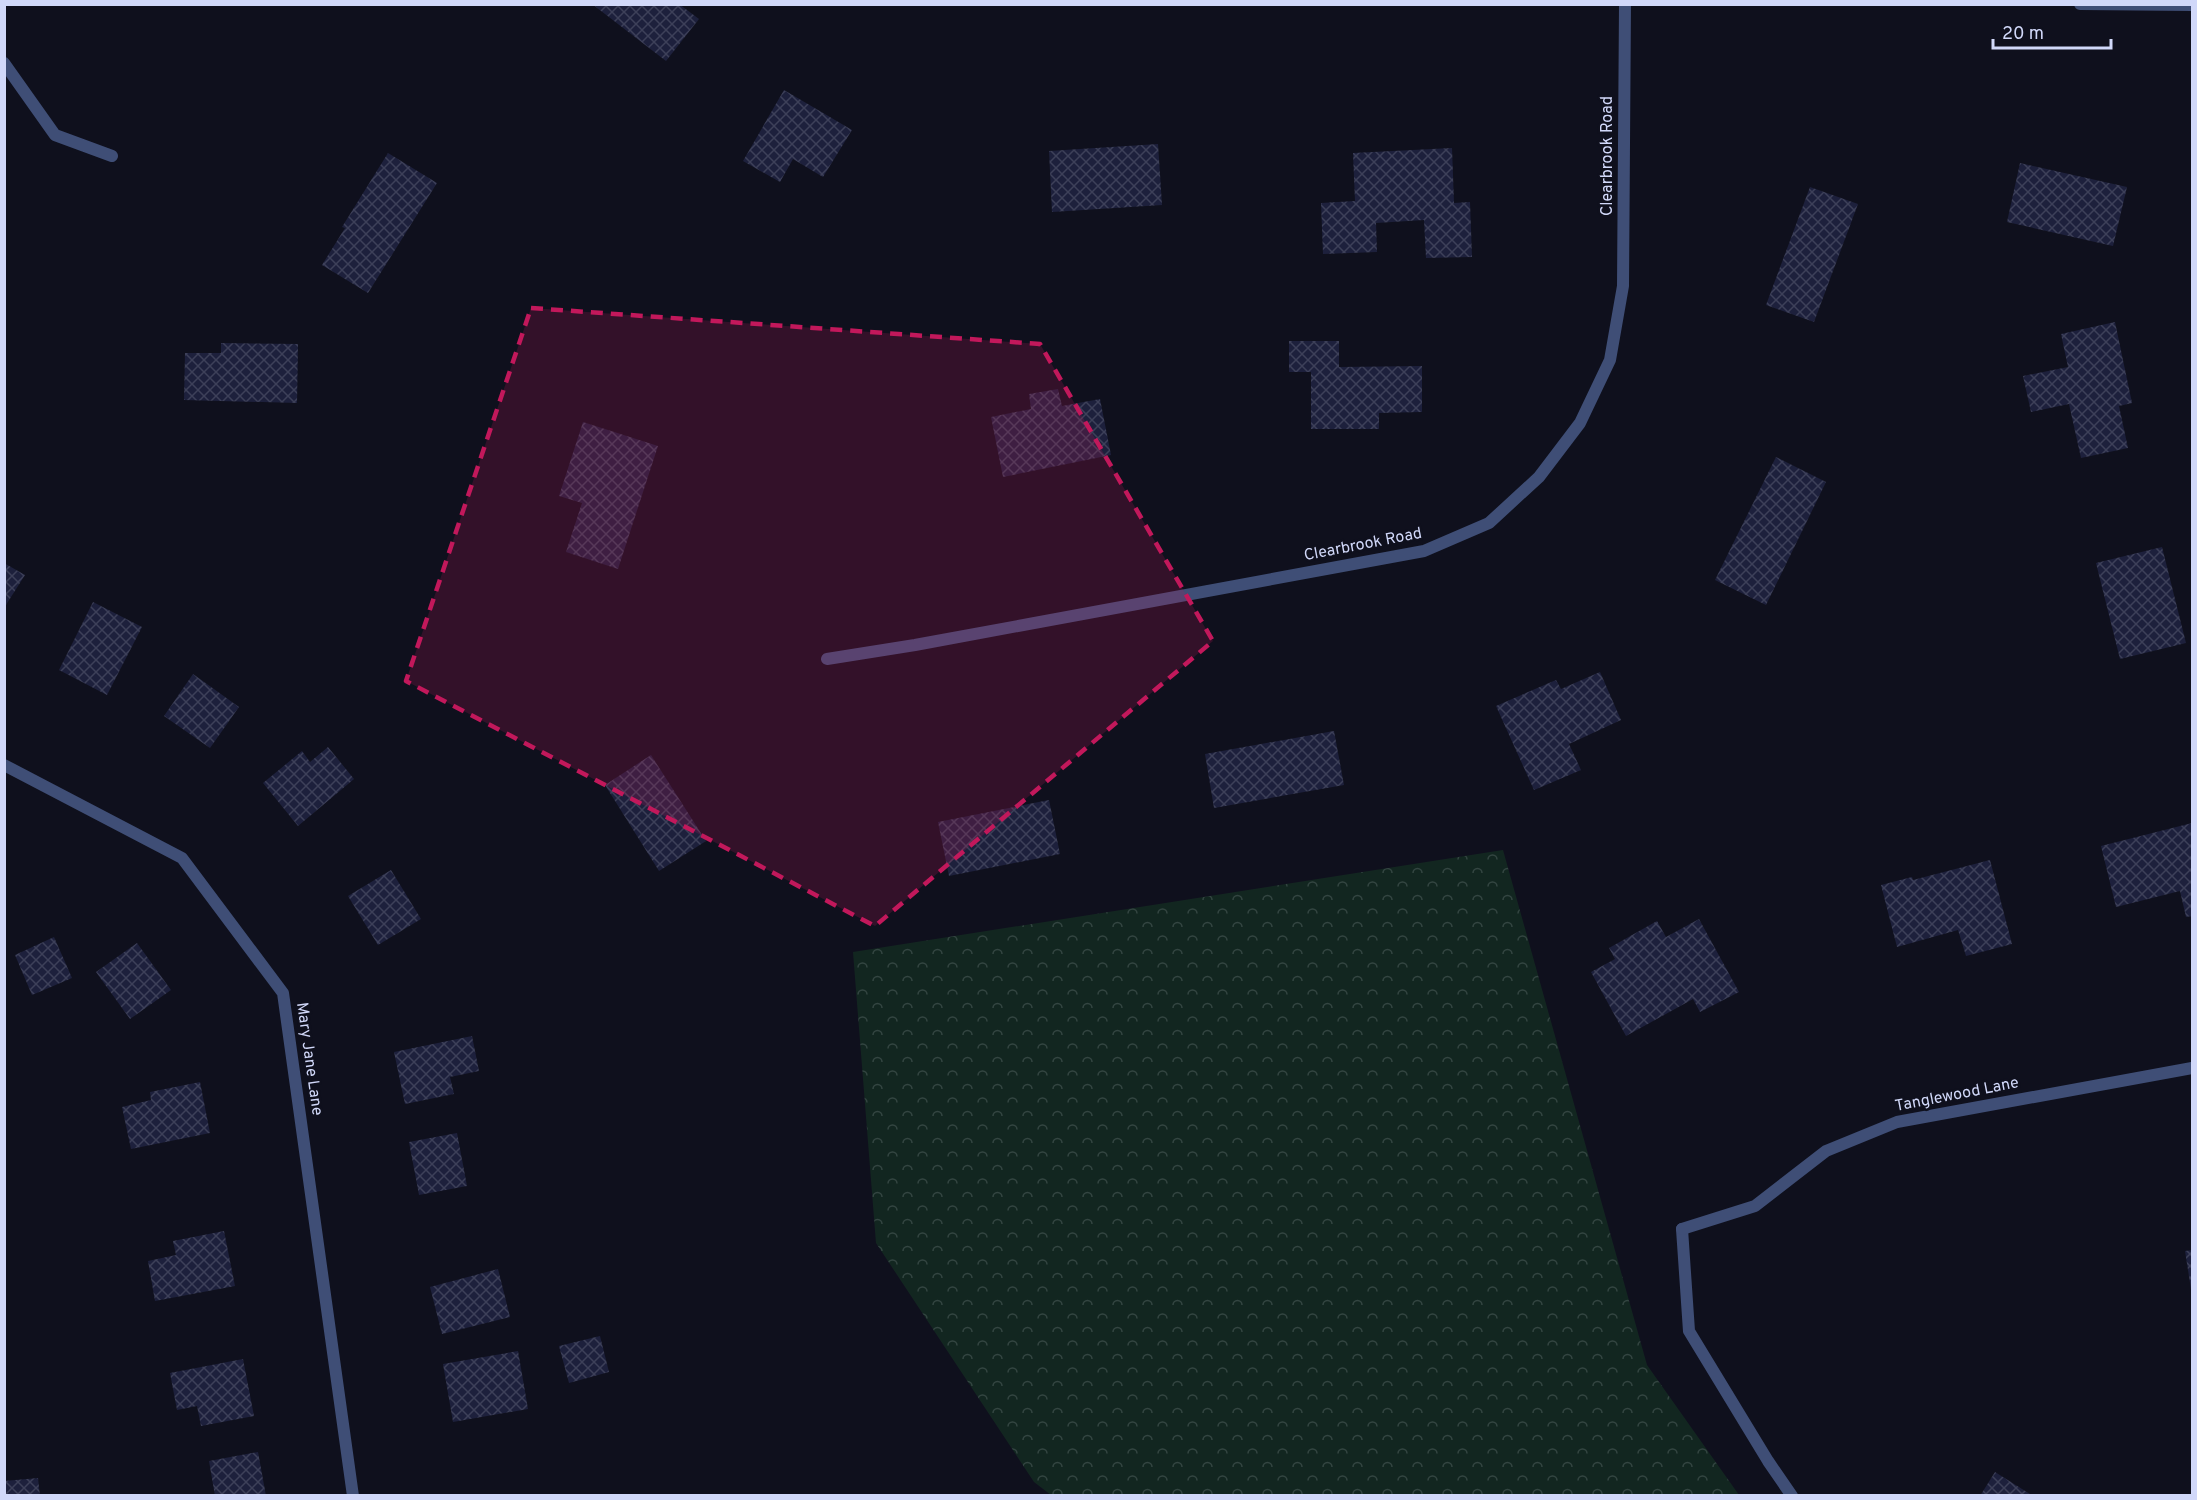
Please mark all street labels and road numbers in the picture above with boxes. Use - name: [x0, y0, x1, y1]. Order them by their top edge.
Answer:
- street label: Clearbrook Road: [1598, 96, 1618, 216]
- street label: Clearbrook Road: [1302, 524, 1424, 566]
- street label: Mary Jane Lane: [291, 1001, 327, 1117]
- street label: Tanglewood Lane: [1893, 1073, 2021, 1117]

